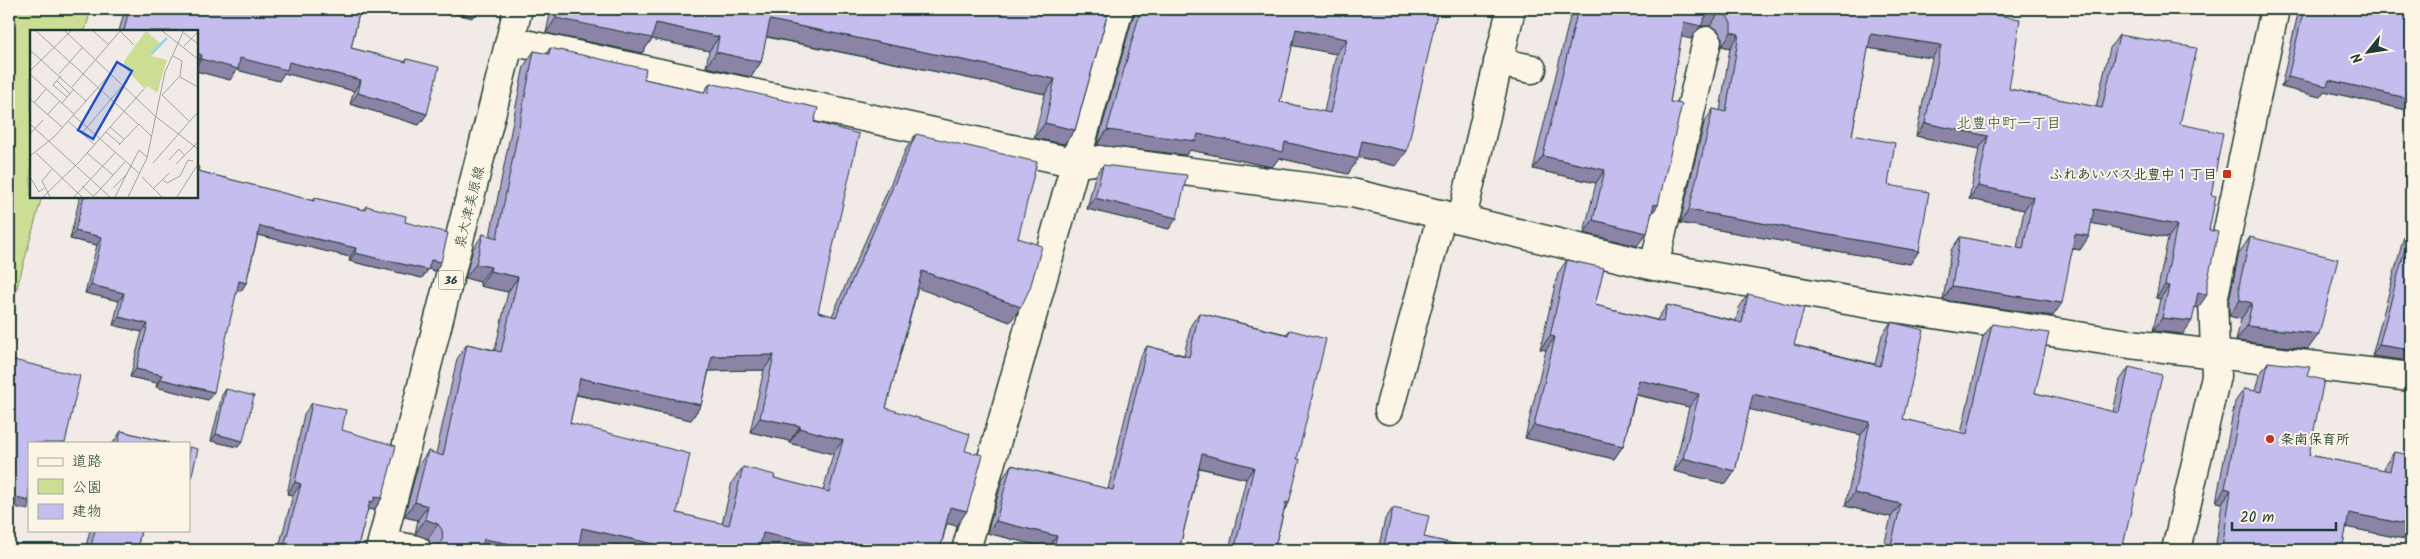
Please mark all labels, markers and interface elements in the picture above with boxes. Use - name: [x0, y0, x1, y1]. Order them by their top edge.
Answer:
- north arrow: [2342, 28, 2392, 78]
- inset map: [30, 30, 198, 198]
- text: N: [2346, 49, 2369, 67]
- district label: 北豊中町一丁目: [1956, 112, 2062, 136]
- street label: 泉大津美原線: [449, 164, 491, 251]
- place label: ふれあいバス北豊中１丁目: [2049, 164, 2217, 186]
- marker: ふれあいバス北豊中１丁目: [2221, 168, 2233, 180]
- road number: 36: [438, 270, 464, 290]
- place label: 条南保育所: [2280, 429, 2350, 451]
- marker: 条南保育所: [2264, 433, 2276, 445]
- legend: [28, 442, 190, 532]
- text: 道路: [72, 450, 102, 474]
- text: 公園: [72, 476, 102, 500]
- scale bar: [2232, 499, 2336, 531]
- text: 建物: [72, 500, 102, 524]
- text: 20 m: [2240, 506, 2274, 530]

